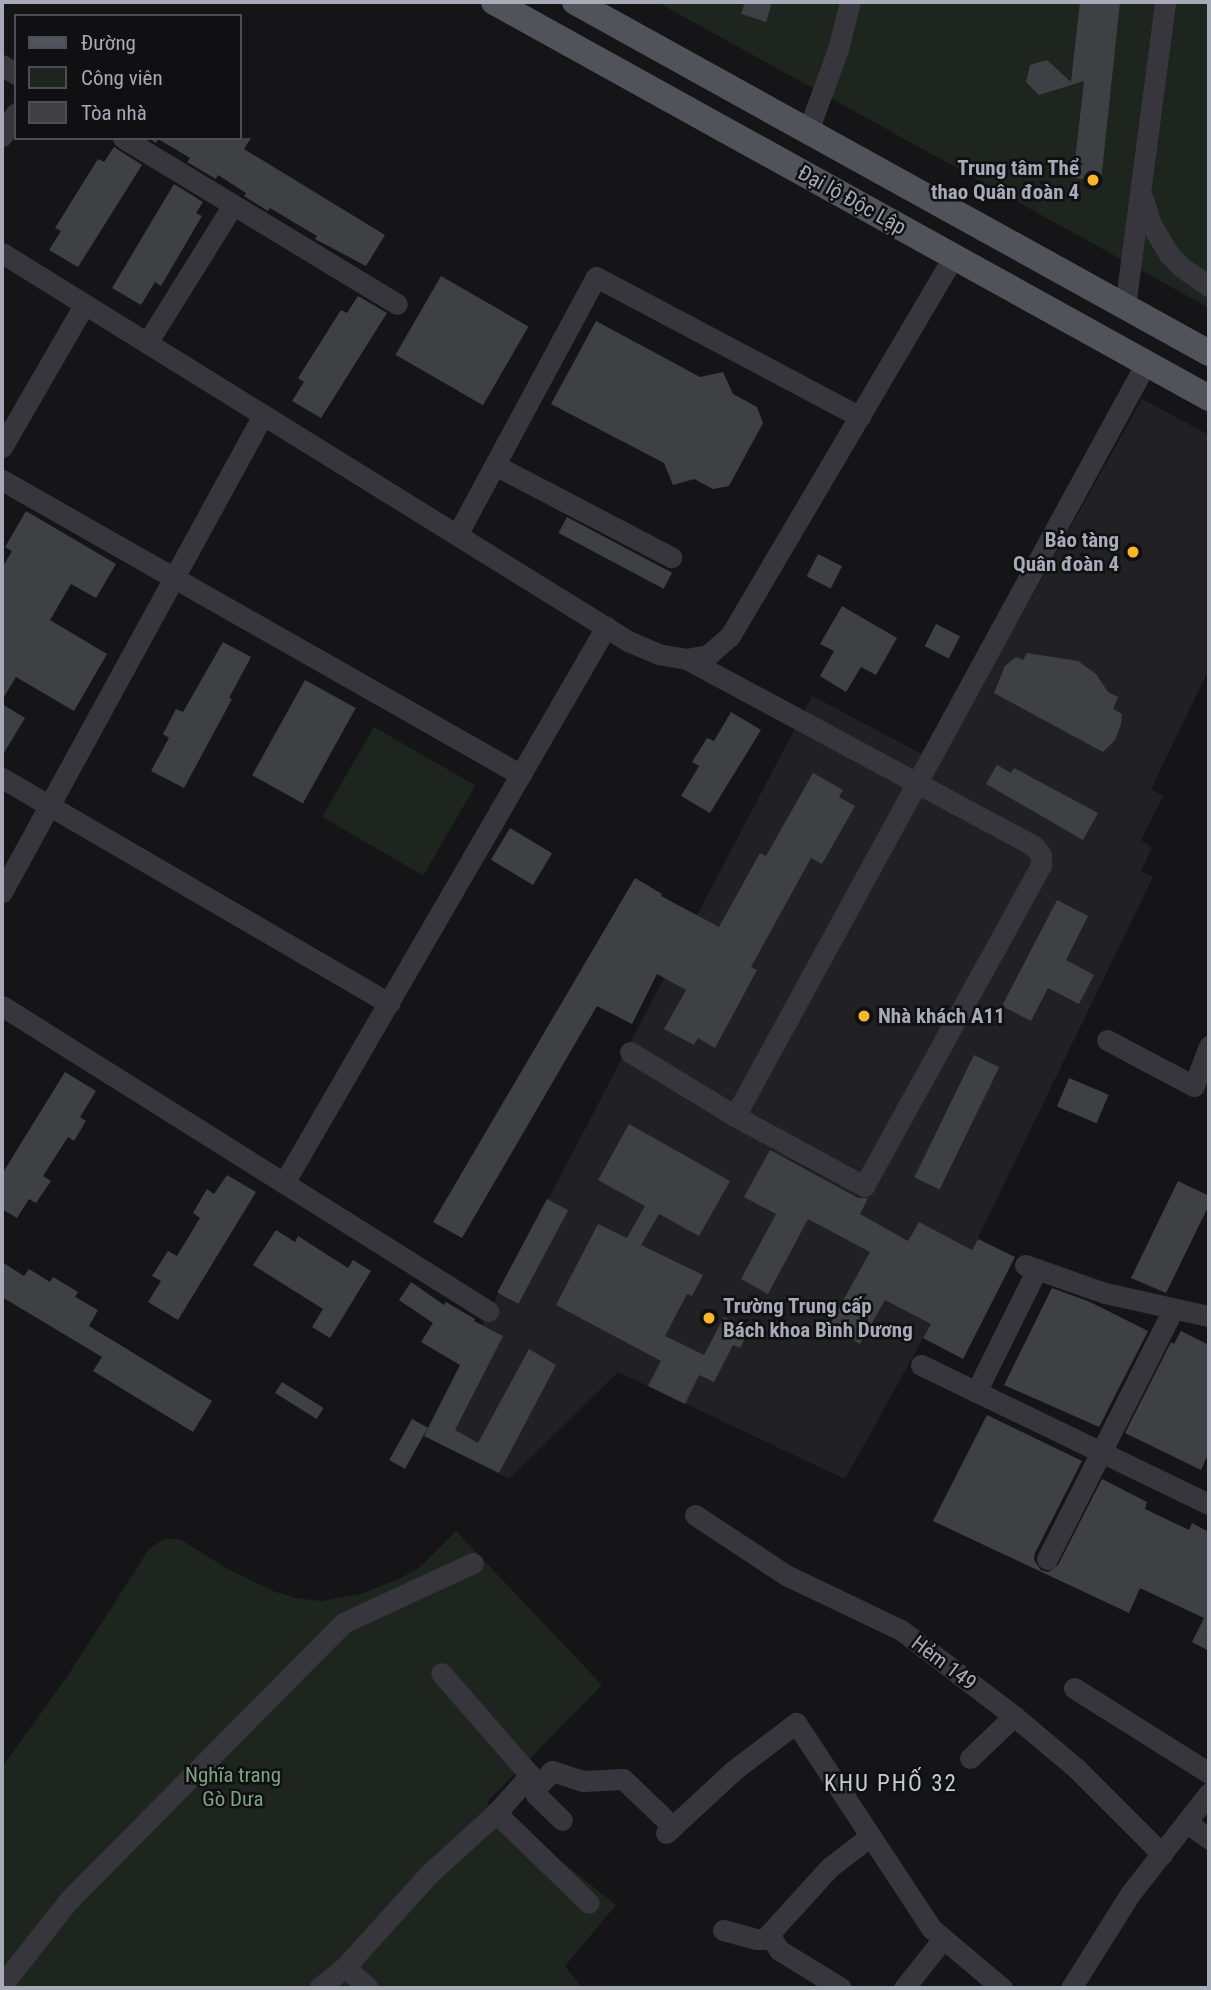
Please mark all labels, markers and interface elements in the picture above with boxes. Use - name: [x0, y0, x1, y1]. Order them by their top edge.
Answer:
- legend: [14, 14, 242, 140]
- text: Đường: [81, 31, 136, 55]
- text: Công viên: [81, 66, 163, 90]
- text: Tòa nhà: [81, 101, 147, 125]
- place label: Trung tâm Thể thao Quân đoàn 4: [931, 155, 1079, 205]
- street label: Đại lộ Độc Lập: [793, 160, 911, 240]
- marker: Trung tâm Thể thao Quân đoàn 4: [1085, 172, 1101, 188]
- place label: Bảo tàng Quân đoàn 4: [1013, 527, 1119, 577]
- marker: Bảo tàng Quân đoàn 4: [1125, 544, 1141, 560]
- place label: Nhà khách A11: [878, 1003, 1005, 1029]
- marker: Nhà khách A11: [856, 1008, 872, 1024]
- place label: Trường Trung cấp Bách khoa Bình Dương: [723, 1293, 913, 1343]
- marker: Trường Trung cấp Bách khoa Bình Dương: [701, 1310, 717, 1326]
- street label: Hẻm 149: [907, 1630, 981, 1696]
- park label: Nghĩa trang Gò Dưa: [185, 1762, 281, 1812]
- district label: KHU PHỐ 32: [825, 1770, 957, 1798]

